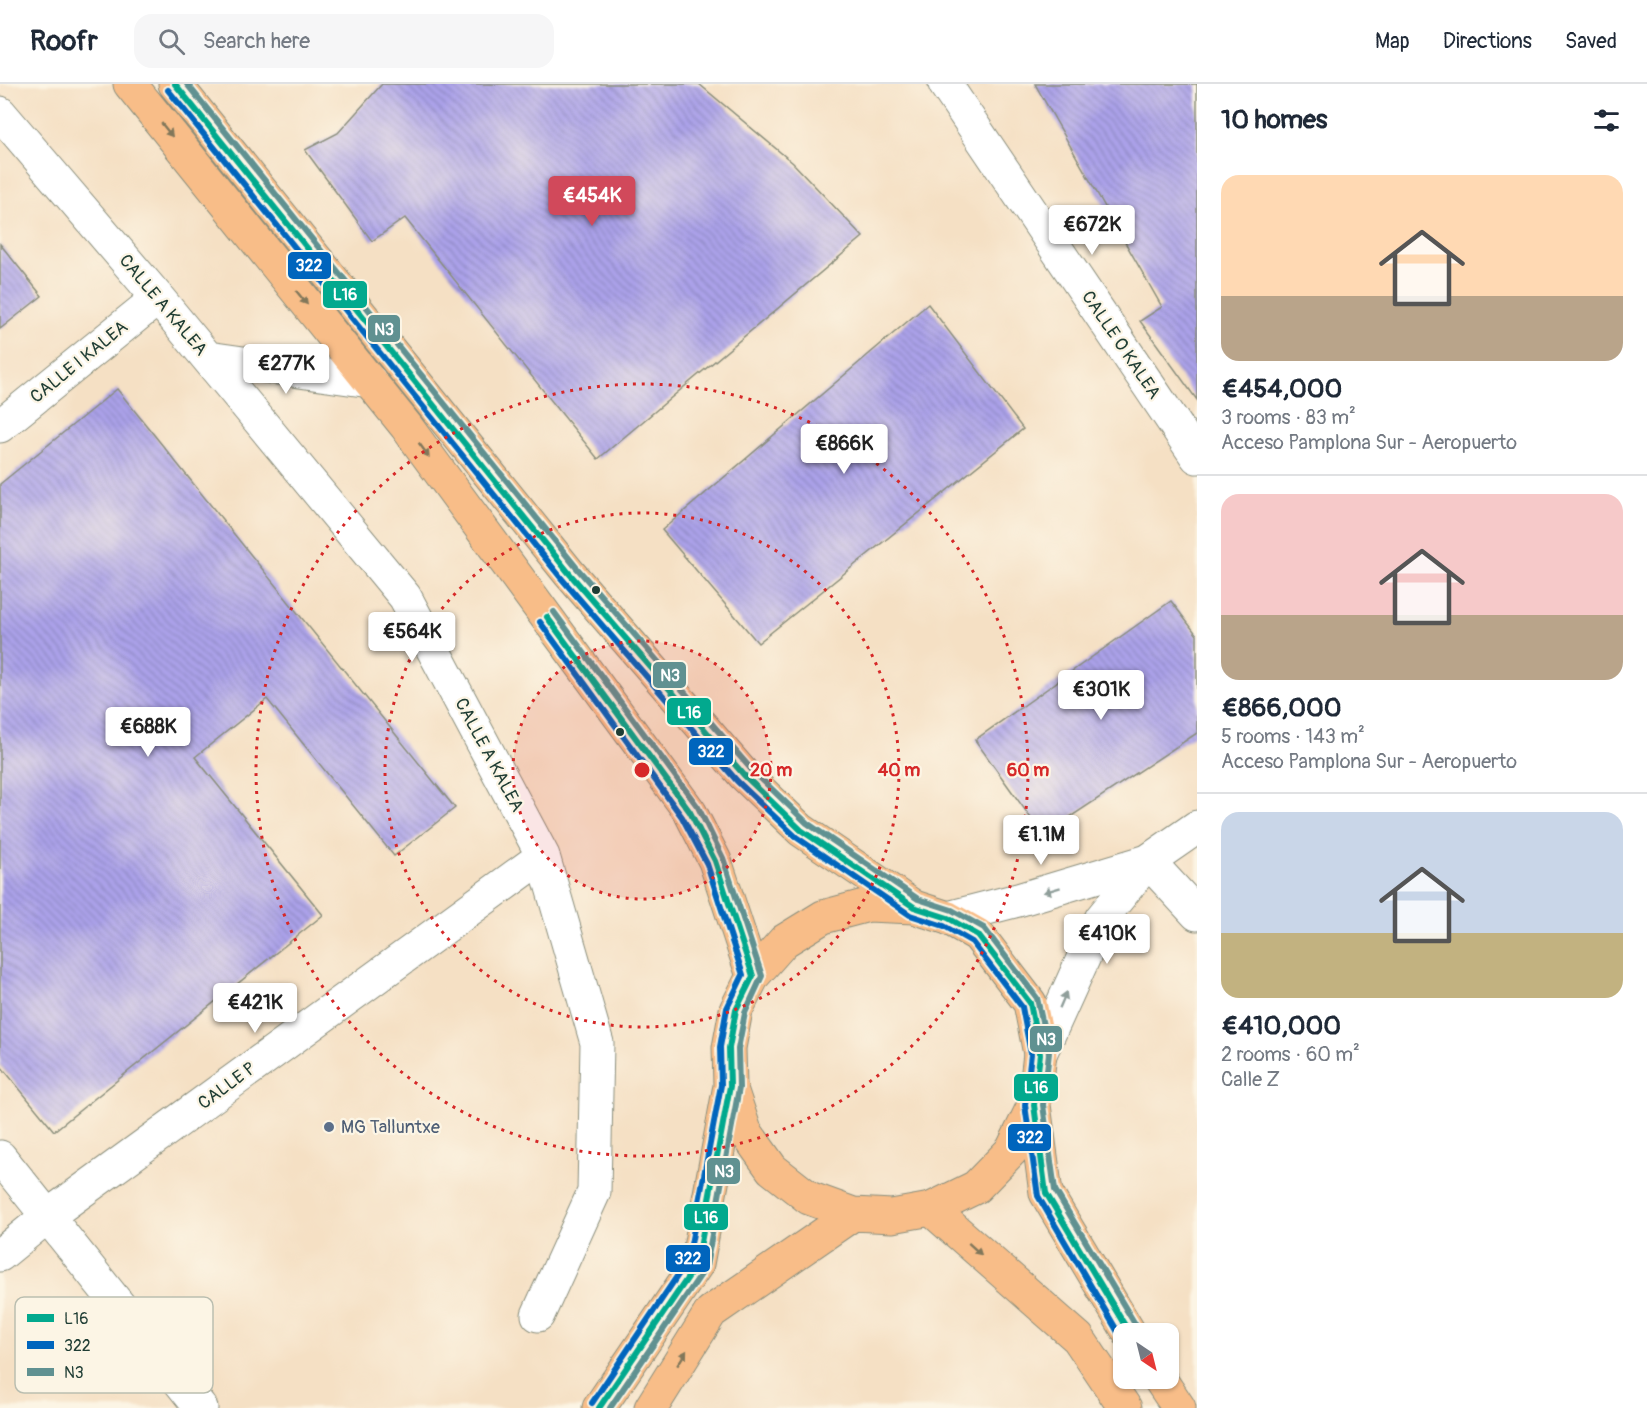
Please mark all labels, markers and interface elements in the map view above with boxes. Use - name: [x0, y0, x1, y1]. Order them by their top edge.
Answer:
- search box: [134, 14, 554, 68]
- text: Roofr: [30, 24, 98, 59]
- icon: search: [155, 25, 188, 58]
- text: Search here: [203, 27, 310, 55]
- text: Map: [1375, 28, 1410, 55]
- text: Directions: [1443, 28, 1532, 55]
- text: Saved: [1565, 28, 1617, 55]
- text: 10 homes: [1221, 104, 1327, 136]
- icon: filters: [1590, 104, 1623, 137]
- one-way arrow: [160, 122, 172, 137]
- pin: €454K: [550, 176, 634, 227]
- text: €454K: [562, 183, 622, 208]
- pin: €672K: [1050, 205, 1134, 256]
- text: €672K: [1063, 212, 1121, 237]
- icon: home: [1368, 214, 1476, 322]
- street label: CALLE A KALEA: [114, 249, 212, 361]
- line badge: 322: [287, 251, 332, 280]
- text: 322: [296, 256, 322, 276]
- line badge: L16: [322, 280, 368, 309]
- text: L16: [333, 285, 357, 305]
- street label: CALLE O KALEA: [1076, 287, 1166, 404]
- one-way arrow: [296, 290, 308, 305]
- line badge: N3: [367, 314, 401, 343]
- street label: CALLE I KALEA: [25, 315, 133, 408]
- text: N3: [374, 320, 394, 340]
- pin: €277K: [244, 344, 328, 395]
- text: €277K: [257, 351, 315, 376]
- text: €454,000: [1221, 373, 1342, 405]
- text: 3 rooms · 83 m²: [1221, 405, 1356, 430]
- pin: €866K: [802, 424, 886, 475]
- text: Acceso Pamplona Sur - Aeropuerto: [1221, 430, 1517, 455]
- text: €866K: [815, 431, 873, 456]
- one-way arrow: [417, 443, 429, 458]
- icon: home: [1368, 533, 1476, 641]
- unlabelled marker: [590, 584, 602, 596]
- pin: €564K: [370, 612, 454, 663]
- text: €564K: [382, 619, 442, 644]
- line badge: N3: [652, 661, 687, 689]
- text: N3: [660, 666, 680, 686]
- pin: €301K: [1059, 670, 1143, 721]
- text: €301K: [1072, 677, 1130, 702]
- text: €866,000: [1221, 692, 1341, 724]
- street label: CALLE A KALEA: [449, 694, 529, 816]
- line badge: L16: [666, 697, 712, 726]
- text: L16: [677, 703, 701, 723]
- pin: €688K: [106, 707, 190, 758]
- text: €688K: [119, 714, 177, 739]
- text: 5 rooms · 143 m²: [1221, 724, 1365, 749]
- unlabelled marker: [614, 726, 626, 738]
- line badge: 322: [688, 737, 734, 766]
- text: 322: [698, 742, 724, 762]
- text: Acceso Pamplona Sur - Aeropuerto: [1221, 749, 1517, 774]
- text: 20 m: [750, 759, 792, 782]
- text: 40 m: [878, 759, 920, 782]
- text: 60 m: [1007, 759, 1049, 782]
- centre of rings: [632, 760, 652, 780]
- pin: €1.1M: [999, 815, 1083, 866]
- text: €1.1M: [1017, 822, 1065, 847]
- icon: home: [1368, 851, 1476, 959]
- one-way arrow: [1043, 886, 1061, 895]
- pin: €410K: [1065, 914, 1149, 965]
- text: €410K: [1078, 921, 1136, 946]
- pin: €421K: [213, 983, 297, 1034]
- text: €421K: [227, 990, 283, 1015]
- one-way arrow: [1059, 991, 1068, 1008]
- text: €410,000: [1221, 1010, 1341, 1042]
- line badge: N3: [1029, 1025, 1063, 1053]
- text: N3: [1036, 1030, 1056, 1050]
- text: 2 rooms · 60 m²: [1221, 1042, 1360, 1067]
- street label: CALLE P: [193, 1057, 261, 1115]
- text: Calle Z: [1221, 1067, 1280, 1092]
- line badge: L16: [1013, 1073, 1059, 1102]
- text: L16: [1024, 1078, 1048, 1098]
- place label: MG Talluntxe: [341, 1116, 440, 1139]
- marker: MG Talluntxe: [322, 1120, 336, 1134]
- line badge: 322: [1007, 1123, 1052, 1152]
- text: 322: [1017, 1128, 1043, 1148]
- line badge: N3: [706, 1157, 741, 1185]
- text: N3: [714, 1162, 734, 1182]
- line badge: L16: [683, 1203, 729, 1231]
- text: L16: [694, 1208, 718, 1228]
- one-way arrow: [967, 1242, 982, 1256]
- line badge: 322: [665, 1244, 711, 1273]
- text: 322: [675, 1249, 701, 1269]
- legend: [15, 1297, 213, 1393]
- text: L16: [64, 1309, 89, 1329]
- north arrow: [1113, 1323, 1179, 1389]
- map controls: [1113, 1323, 1179, 1389]
- text: 322: [64, 1336, 91, 1356]
- one-way arrow: [677, 1350, 688, 1366]
- text: N3: [64, 1363, 84, 1383]

